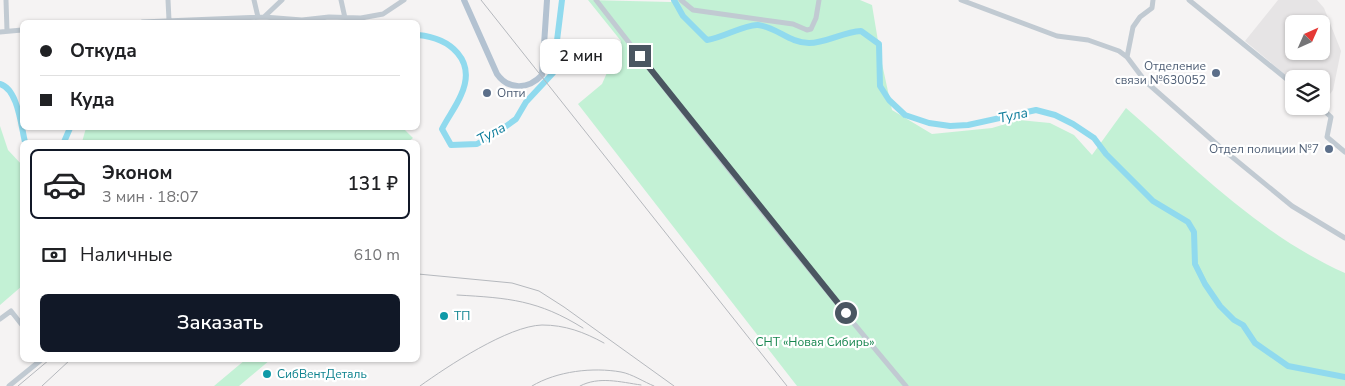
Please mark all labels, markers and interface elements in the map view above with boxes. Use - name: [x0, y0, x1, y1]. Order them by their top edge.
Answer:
- north arrow: [1285, 15, 1330, 60]
- map controls: [1285, 15, 1330, 115]
- text: Откуда: [70, 38, 137, 64]
- callout: 2 мин: [540, 38, 622, 74]
- text: 2 мин: [559, 45, 603, 67]
- route end: [629, 45, 651, 67]
- place label: Отделение связи №630052: [1115, 58, 1206, 88]
- marker: Отделение связи №630052: [1210, 67, 1222, 79]
- button: layers: [1285, 70, 1330, 115]
- place label: Опти: [497, 85, 526, 101]
- text: Куда: [70, 87, 115, 113]
- marker: Опти: [481, 87, 493, 99]
- water label: Тула: [996, 103, 1030, 128]
- water label: Тула: [474, 118, 509, 149]
- place label: Отдел полиции №7: [1209, 141, 1319, 157]
- marker: Отдел полиции №7: [1323, 143, 1335, 155]
- text: Эконом: [102, 160, 173, 186]
- icon: car: [42, 162, 87, 207]
- text: 131 ₽: [347, 171, 398, 197]
- text: 3 мин · 18:07: [102, 186, 199, 208]
- icon: cash: [40, 241, 68, 269]
- text: Наличные: [80, 242, 173, 268]
- text: 610 m: [353, 244, 400, 266]
- button: Заказать: [40, 294, 400, 352]
- route start: [835, 302, 857, 324]
- place label: ТП: [454, 308, 470, 324]
- marker: ТП: [438, 310, 450, 322]
- park label: СНТ «Новая Сибирь»: [755, 334, 875, 350]
- place label: СибВентДеталь: [277, 366, 367, 382]
- marker: СибВентДеталь: [261, 368, 273, 380]

